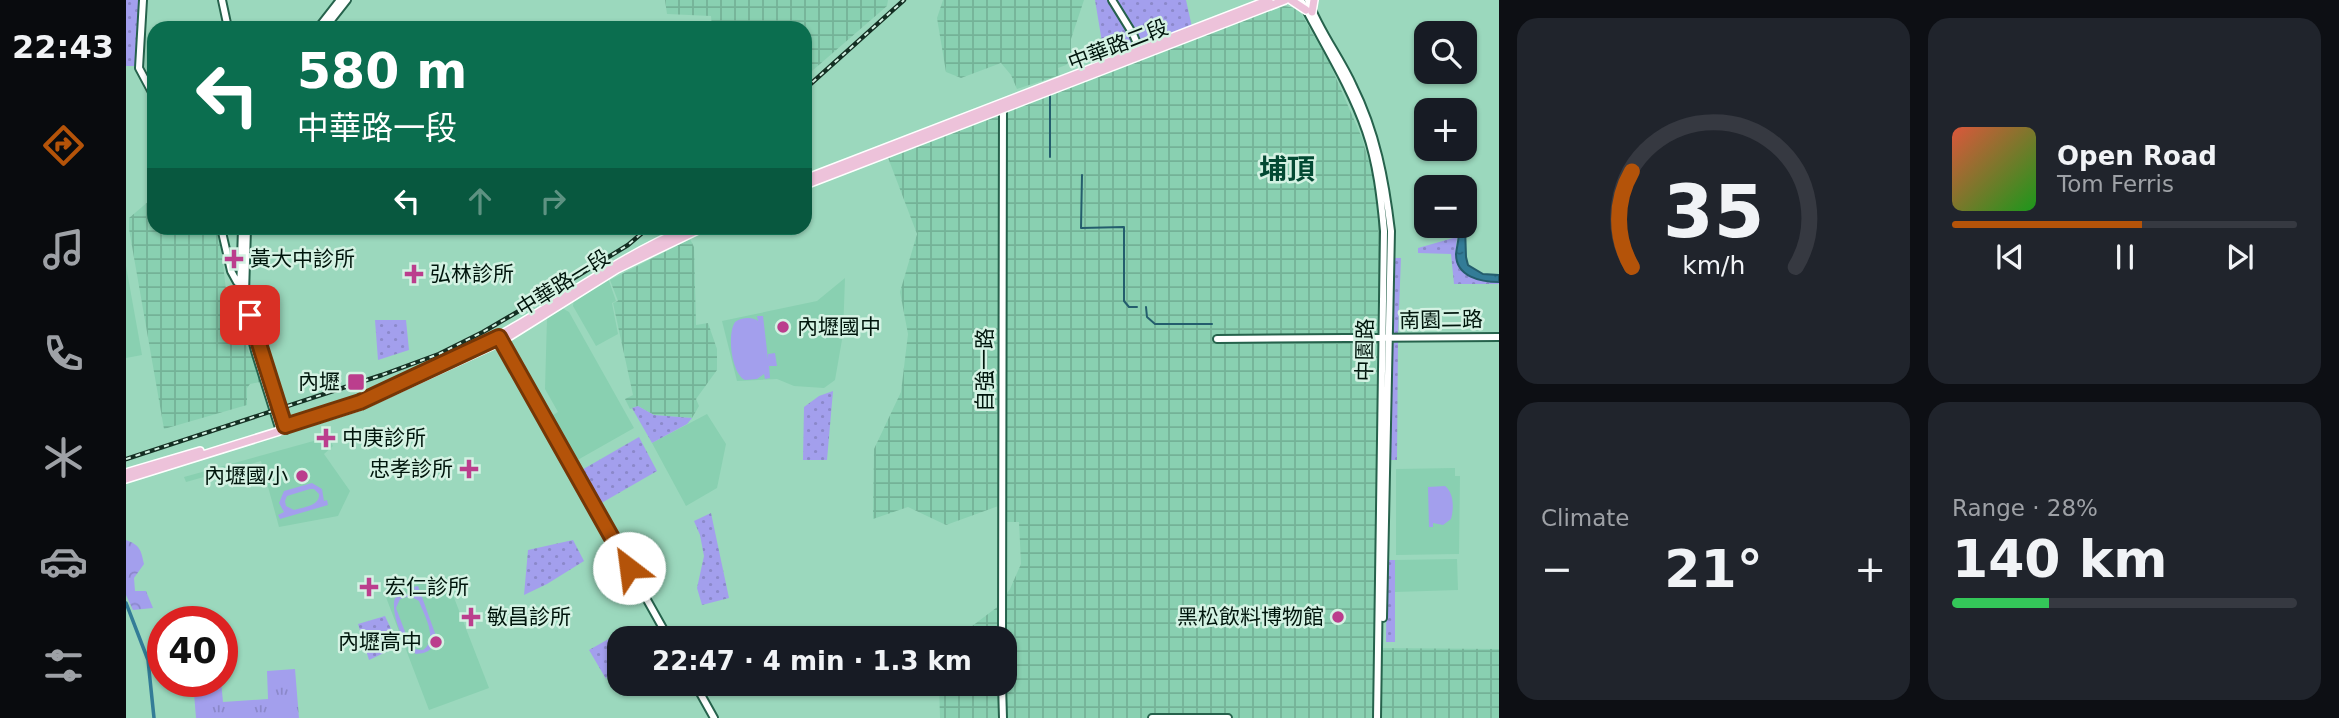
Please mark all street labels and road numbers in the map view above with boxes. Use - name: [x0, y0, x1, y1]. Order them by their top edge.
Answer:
- street label: 中華路二段: [1065, 15, 1171, 75]
- street label: 中華路一段: [512, 245, 614, 321]
- street label: 南園二路: [1399, 307, 1483, 333]
- street label: 中園路: [1352, 318, 1378, 382]
- street label: 自強一路: [973, 328, 997, 412]

